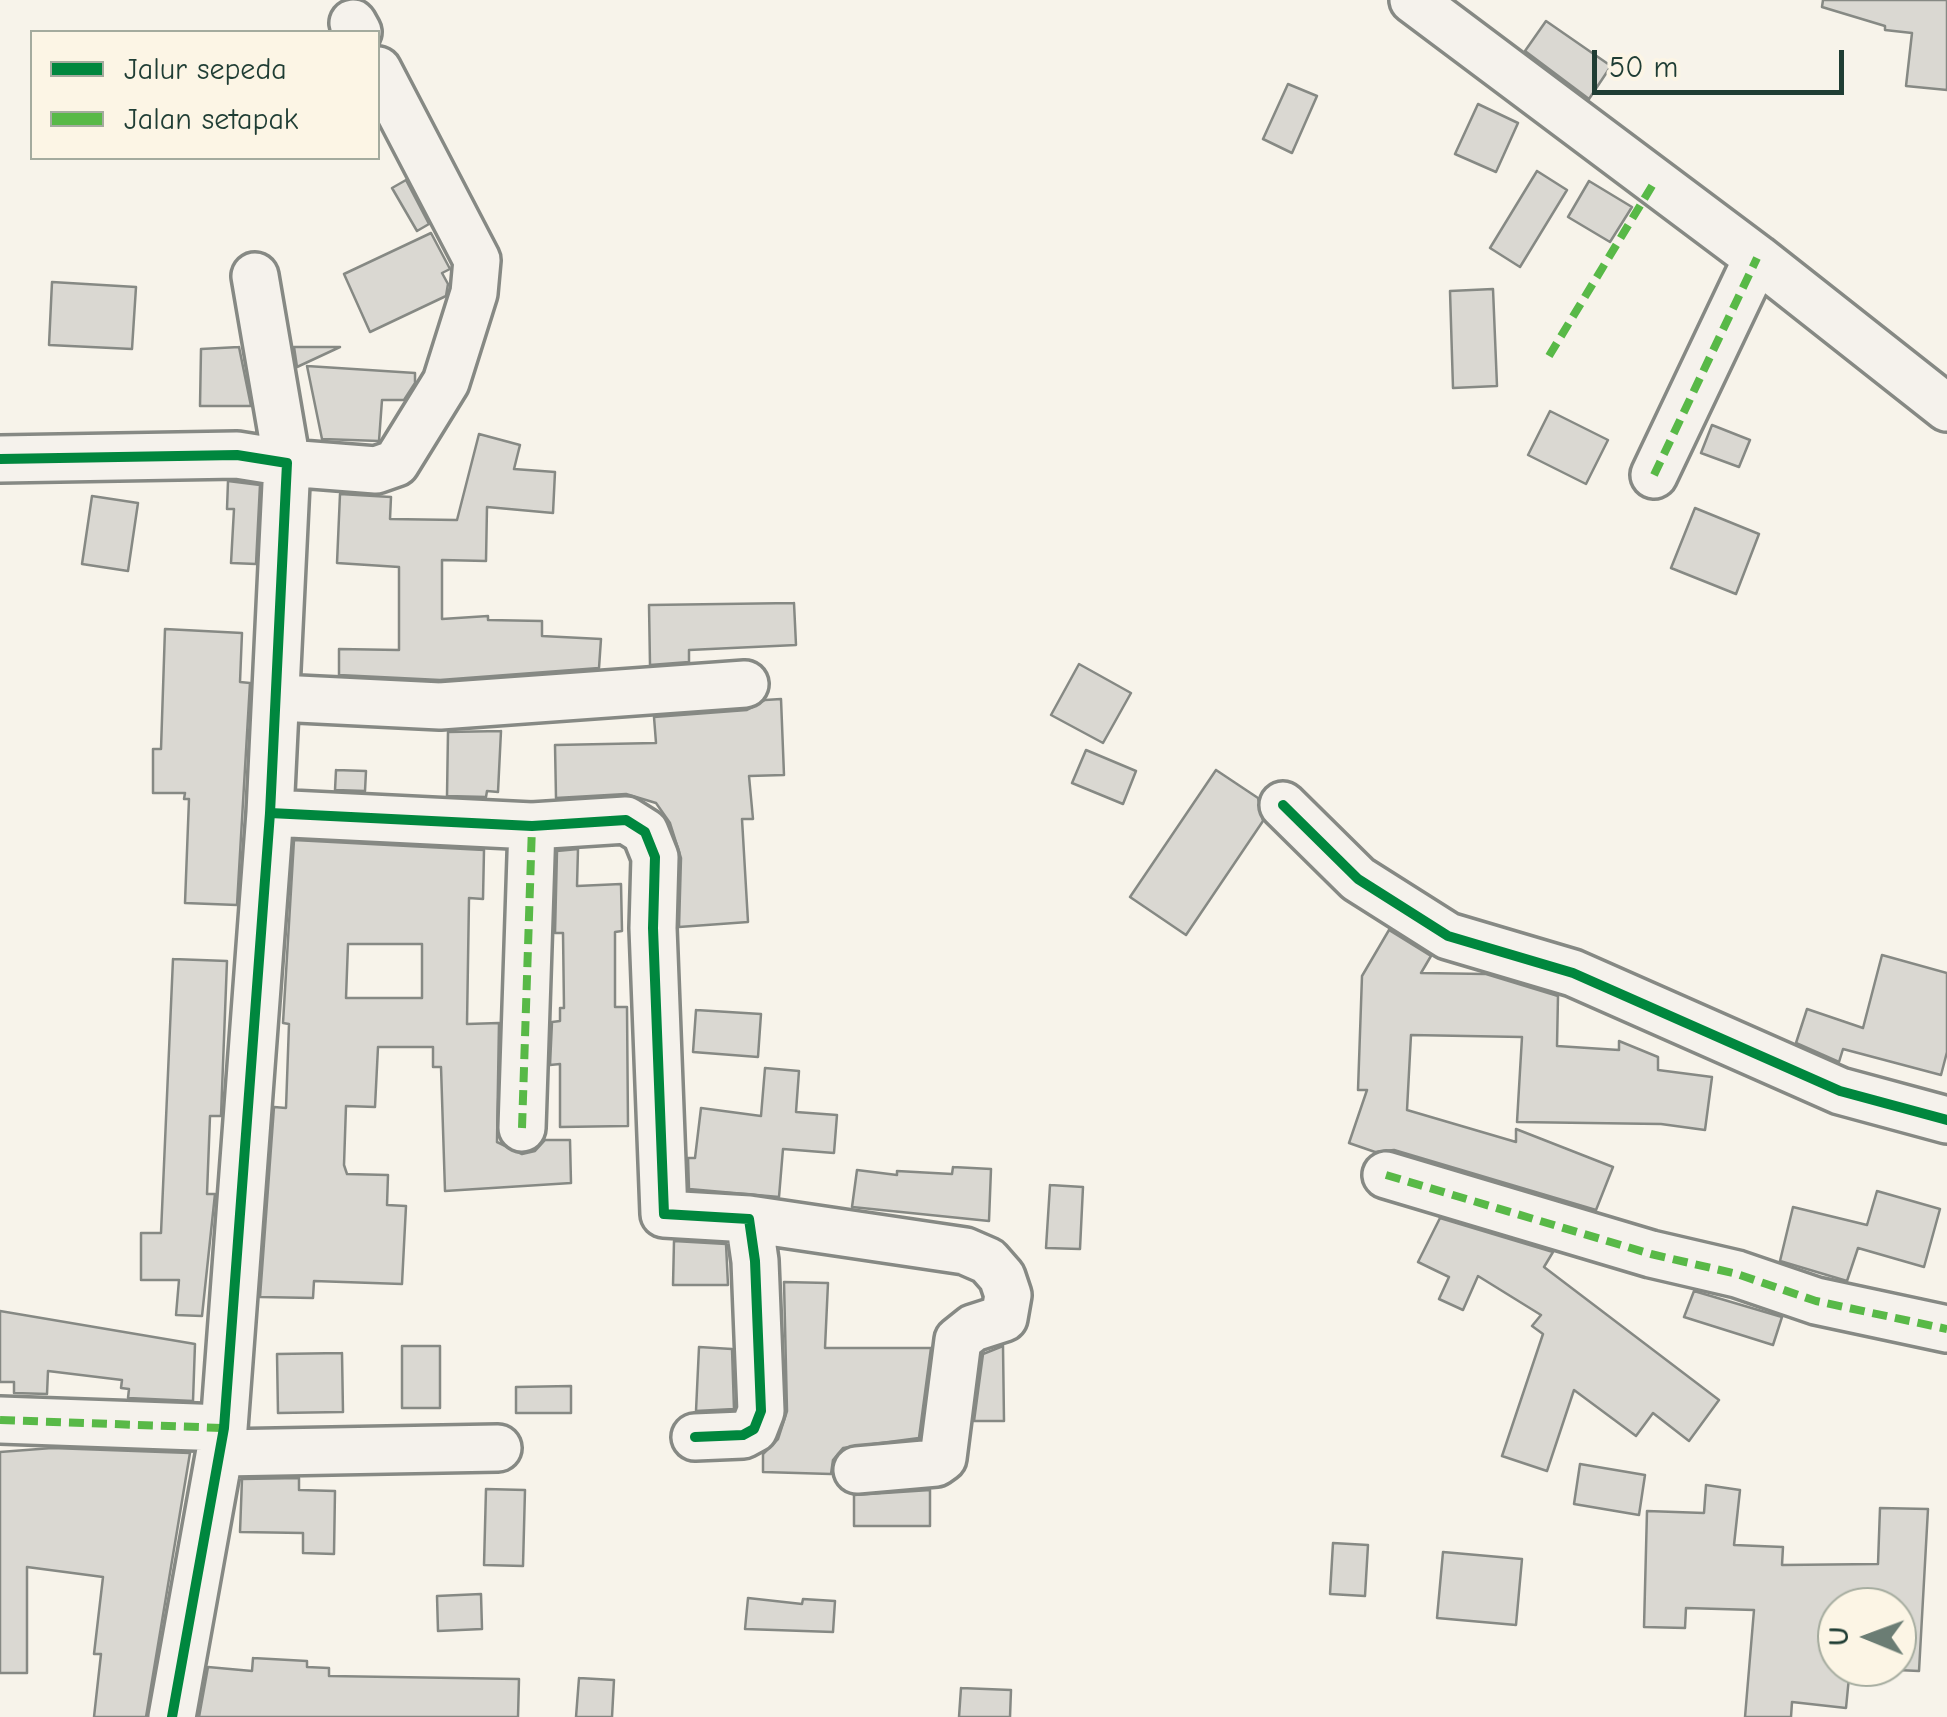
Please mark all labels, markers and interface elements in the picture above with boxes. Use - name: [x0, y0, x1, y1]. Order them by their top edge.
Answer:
- legend: [30, 30, 380, 160]
- scale bar: [1597, 30, 1850, 92]
- text: 50 m: [1609, 50, 1678, 85]
- text: Jalur sepeda: [124, 52, 287, 87]
- text: Jalan setapak: [124, 102, 298, 137]
- north arrow: [1817, 1587, 1917, 1687]
- text: U: [1823, 1627, 1855, 1646]

